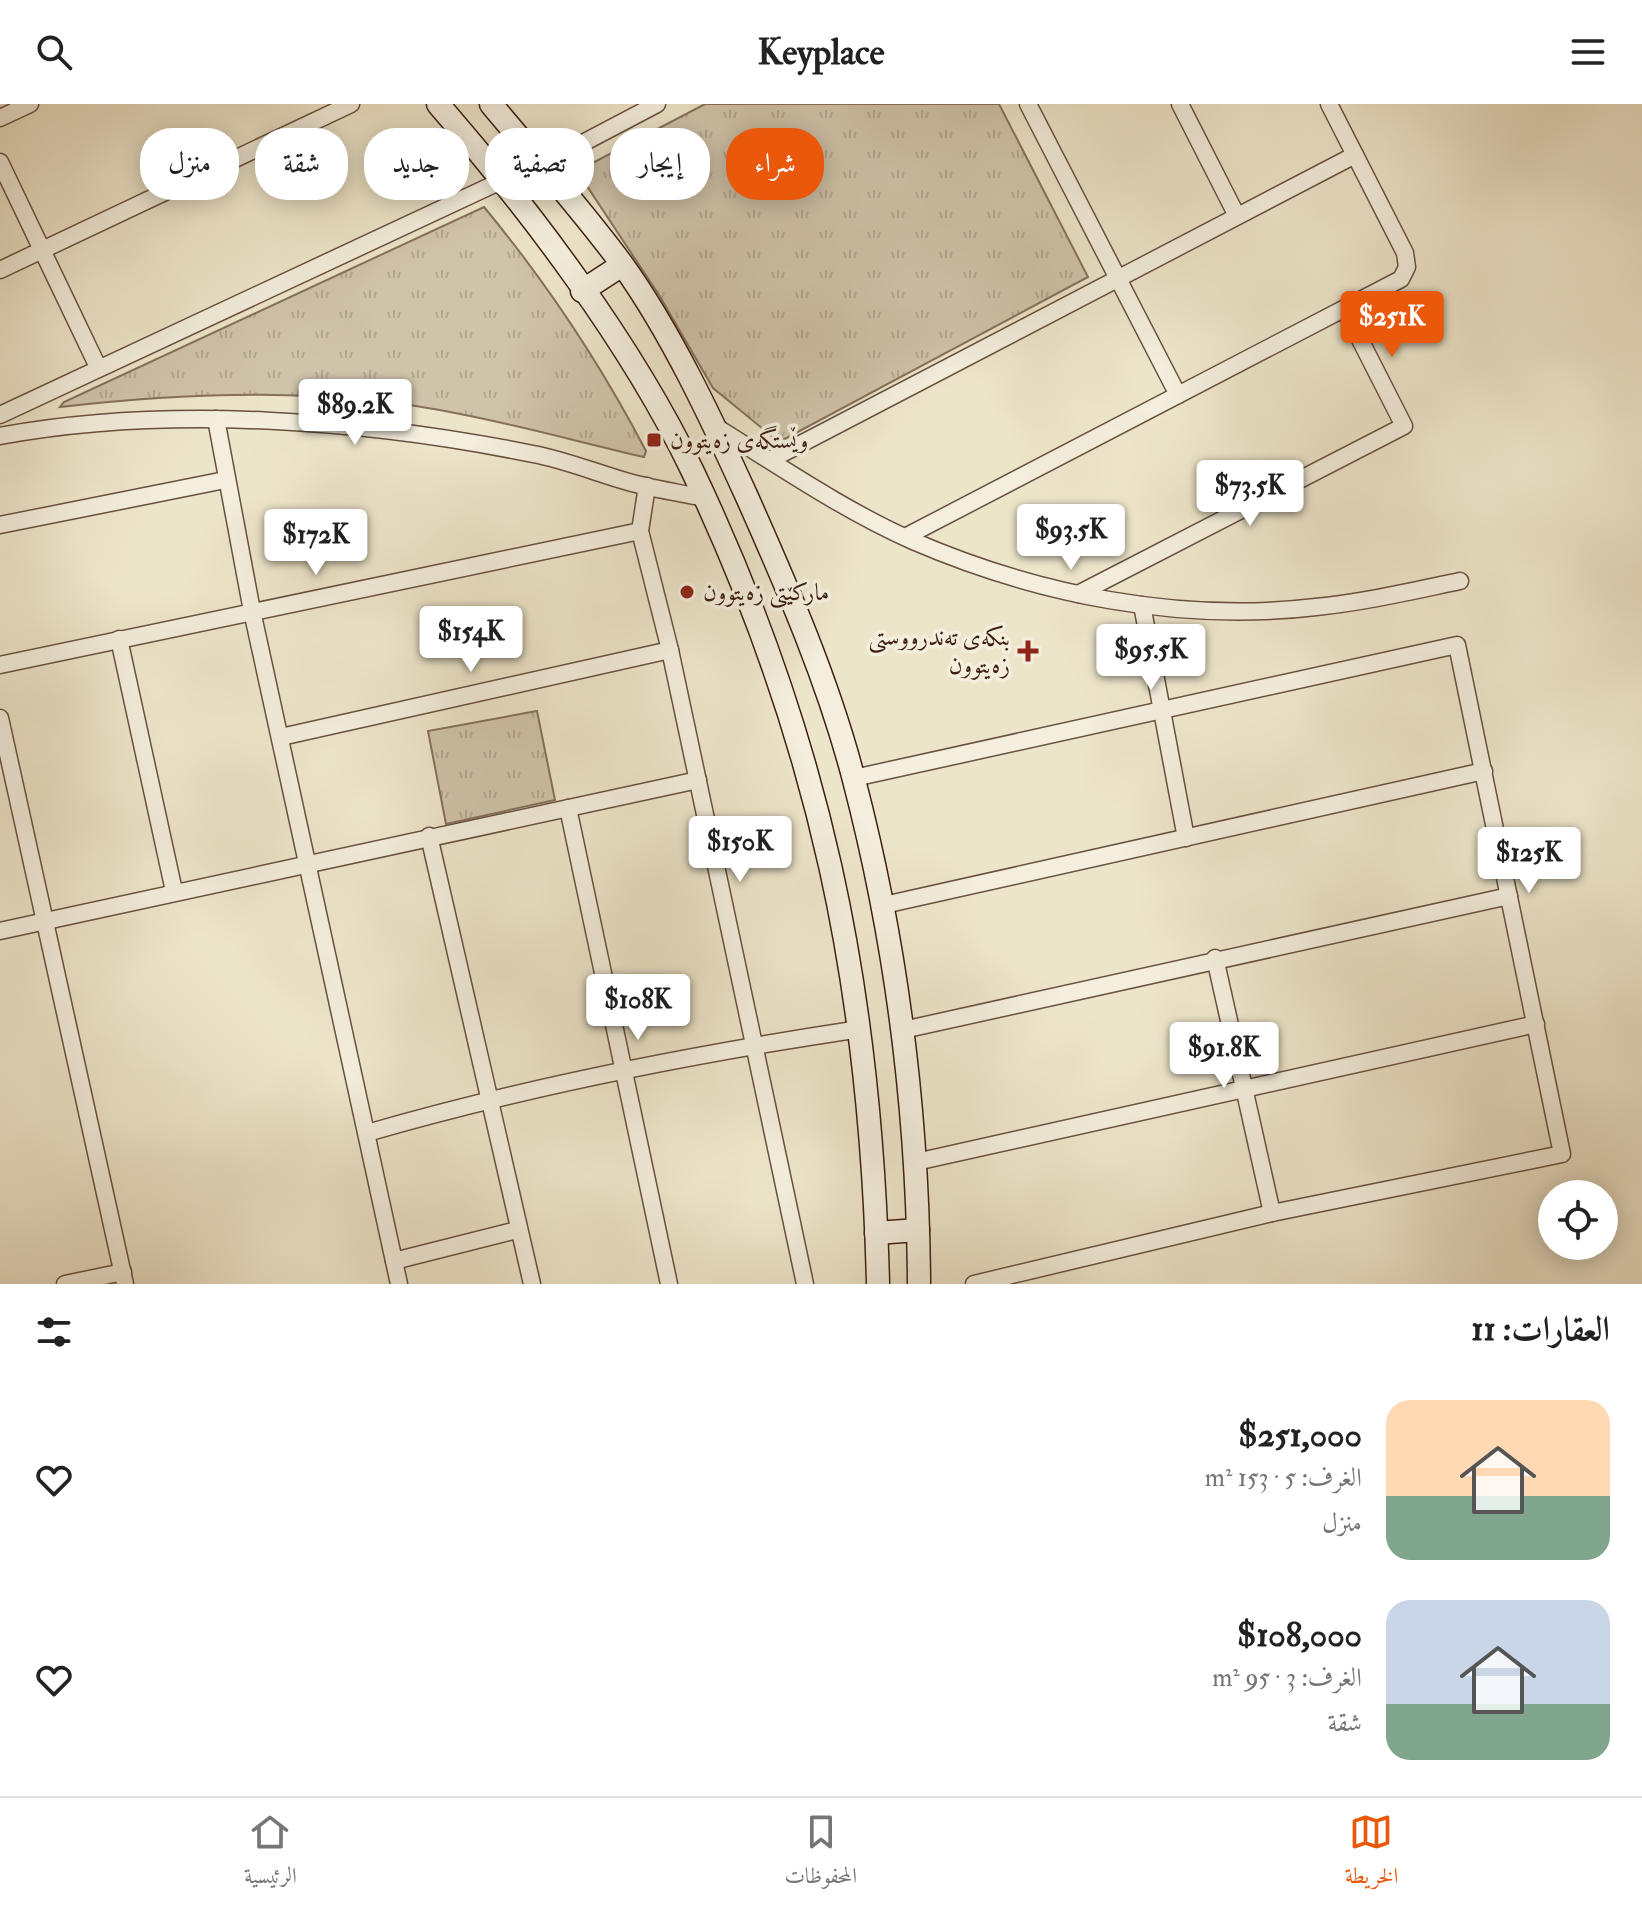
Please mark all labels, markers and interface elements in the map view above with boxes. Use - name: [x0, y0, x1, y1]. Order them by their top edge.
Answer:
- icon: search: [32, 30, 76, 74]
- text: Keyplace: [757, 30, 885, 75]
- icon: menu: [1566, 30, 1610, 74]
- chip: منزل: [140, 128, 239, 200]
- chip: شقة: [255, 128, 348, 200]
- chip: جديد: [364, 128, 469, 200]
- chip: تصفية: [485, 128, 594, 200]
- chip: إيجار: [610, 128, 710, 200]
- chip: شراء: [726, 128, 824, 200]
- pin: $251K: [1336, 291, 1448, 359]
- text: $251K: [1359, 301, 1425, 333]
- pin: $89.2K: [290, 379, 420, 447]
- text: $89.2K: [317, 389, 393, 421]
- place label: وێستگەی زەیتوون: [670, 425, 808, 456]
- marker: وێستگەی زەیتوون: [645, 431, 663, 449]
- pin: $73.5K: [1185, 460, 1315, 528]
- text: $73.5K: [1215, 470, 1285, 502]
- pin: $93.5K: [1006, 504, 1136, 572]
- pin: $172K: [260, 509, 372, 577]
- text: $93.5K: [1035, 514, 1107, 546]
- text: $172K: [282, 519, 350, 551]
- place label: مارکێتی زەیتوون: [703, 577, 829, 609]
- marker: مارکێتی زەیتوون: [678, 583, 696, 601]
- pin: $154K: [415, 606, 527, 674]
- text: $154K: [438, 616, 504, 648]
- place label: بنکەی تەندرووستی زەیتوون: [868, 622, 1010, 681]
- pin: $95.5K: [1086, 624, 1216, 692]
- text: $95.5K: [1114, 634, 1188, 666]
- marker: بنکەی تەندرووستی زەیتوون: [1017, 640, 1039, 662]
- pin: $150K: [684, 816, 796, 884]
- text: $150K: [707, 826, 773, 858]
- pin: $125K: [1473, 827, 1585, 895]
- text: $125K: [1496, 837, 1562, 869]
- pin: $108K: [582, 974, 694, 1042]
- text: $108K: [604, 984, 672, 1016]
- pin: $91.8K: [1159, 1022, 1289, 1090]
- text: $91.8K: [1188, 1032, 1260, 1064]
- map controls: [1538, 1180, 1618, 1260]
- button: locate: [1538, 1180, 1618, 1260]
- text: العقارات: 11: [1471, 1308, 1610, 1351]
- icon: filters: [32, 1310, 76, 1354]
- text: $251,000: [1238, 1414, 1362, 1457]
- icon: home: [1450, 1432, 1546, 1528]
- icon: heart: [32, 1458, 76, 1502]
- text: الغرف: 5 · 153 m²: [1205, 1462, 1362, 1494]
- text: منزل: [1322, 1507, 1362, 1539]
- text: $108,000: [1237, 1614, 1362, 1657]
- icon: home: [1450, 1632, 1546, 1728]
- icon: heart: [32, 1658, 76, 1702]
- text: الغرف: 3 · 95 m²: [1212, 1662, 1362, 1694]
- text: شقة: [1328, 1707, 1362, 1739]
- tab: الرئيسية: [244, 1810, 297, 1897]
- tab: المحفوظات: [784, 1810, 857, 1897]
- tab: الخريطة: [1345, 1810, 1398, 1897]

